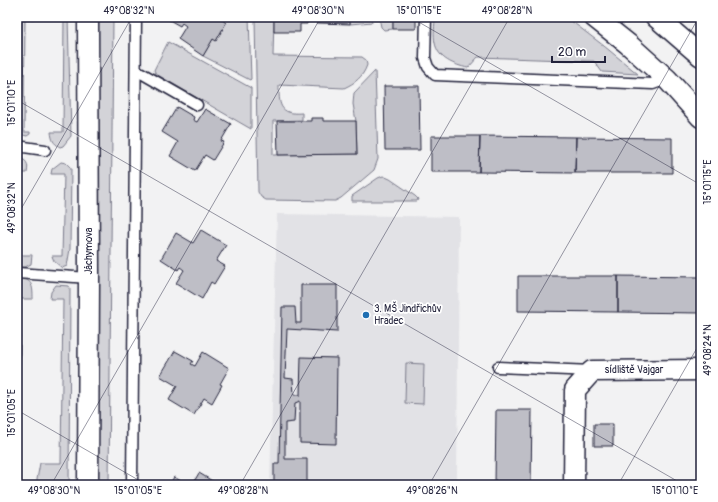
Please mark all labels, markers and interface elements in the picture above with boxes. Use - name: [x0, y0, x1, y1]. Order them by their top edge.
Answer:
- text: 49°08'32"N: [103, 5, 155, 17]
- text: 49°08'30"N: [292, 5, 344, 17]
- text: 15°01'15"E: [396, 5, 442, 17]
- text: 49°08'28"N: [482, 5, 533, 17]
- scale bar: [552, 38, 605, 64]
- text: 20 m: [558, 45, 587, 60]
- text: 15°01'10"E: [6, 80, 18, 126]
- text: 15°01'15"E: [702, 159, 714, 205]
- text: 49°08'32"N: [6, 182, 18, 234]
- street label: Jáchymova: [83, 227, 95, 274]
- place label: 3. MŠ Jindřichův Hradec: [374, 301, 442, 327]
- marker: 3. MŠ Jindřichův Hradec: [361, 310, 371, 320]
- text: 49°08'24"N: [702, 324, 714, 376]
- street label: sídliště Vajgar: [605, 364, 664, 376]
- text: 15°01'05"E: [6, 389, 18, 437]
- text: 49°08'30"N: [28, 485, 80, 497]
- text: 15°01'05"E: [114, 485, 162, 497]
- text: 49°08'28"N: [218, 485, 269, 497]
- text: 49°08'26"N: [406, 485, 458, 497]
- text: 15°01'10"E: [652, 485, 698, 497]

